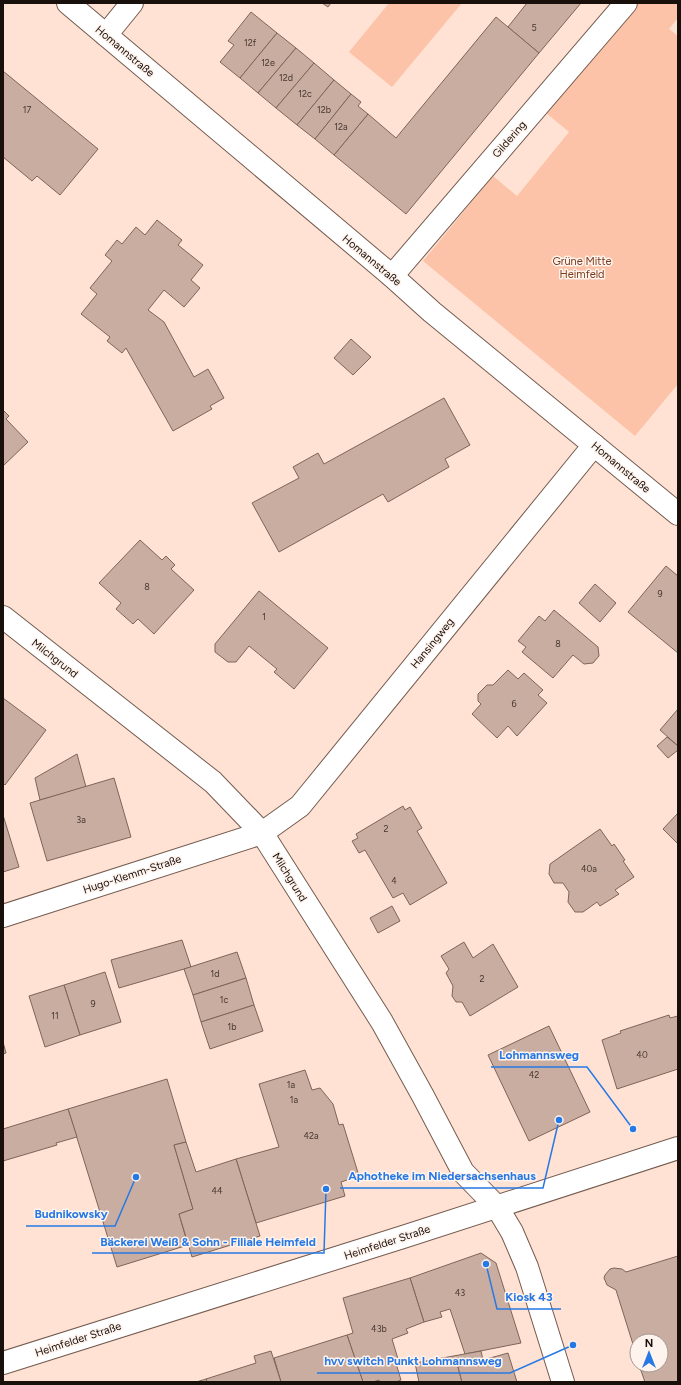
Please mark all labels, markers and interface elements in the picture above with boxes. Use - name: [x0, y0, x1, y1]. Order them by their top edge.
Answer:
- house number: 5: [531, 22, 537, 33]
- street label: Homannstraße: [93, 23, 157, 80]
- house number: 12f: [244, 37, 257, 48]
- house number: 12e: [261, 57, 275, 68]
- house number: 12d: [279, 72, 293, 83]
- house number: 12c: [298, 88, 312, 99]
- house number: 17: [23, 104, 31, 115]
- house number: 12b: [317, 104, 331, 115]
- street label: Gildering: [490, 118, 529, 160]
- house number: 12a: [334, 121, 348, 132]
- street label: Homannstraße: [340, 232, 404, 289]
- park label: Grüne Mitte Heimfeld: [552, 255, 612, 281]
- street label: Homannstraße: [589, 439, 653, 496]
- house number: 8: [144, 581, 150, 592]
- house number: 9: [657, 588, 663, 599]
- house number: 1: [262, 611, 266, 622]
- street label: Hansingweg: [408, 615, 457, 671]
- street label: Milchgrund: [29, 636, 80, 681]
- house number: 8: [555, 638, 561, 649]
- house number: 6: [511, 698, 517, 709]
- house number: 3a: [76, 814, 86, 825]
- house number: 2: [383, 823, 389, 834]
- street label: Milchgrund: [269, 850, 310, 904]
- street label: Hugo-Klemm-Straße: [81, 852, 183, 897]
- house number: 40a: [581, 863, 597, 874]
- house number: 4: [391, 875, 397, 886]
- house number: 1d: [211, 968, 220, 979]
- house number: 2: [479, 973, 485, 984]
- house number: 1c: [220, 994, 228, 1005]
- house number: 9: [90, 998, 96, 1009]
- house number: 11: [51, 1010, 59, 1021]
- house number: 1b: [228, 1021, 237, 1032]
- callout: Lohmannsweg: [491, 1043, 587, 1067]
- text: Lohmannsweg: [499, 1048, 579, 1062]
- house number: 40: [636, 1049, 648, 1060]
- house number: 42: [529, 1069, 539, 1080]
- house number: 1a: [287, 1079, 296, 1090]
- house number: 1a: [290, 1094, 299, 1105]
- house number: 42a: [303, 1130, 319, 1141]
- callout: Aphotheke im Niedersachsenhaus: [340, 1164, 543, 1188]
- text: Aphotheke im Niedersachsenhaus: [348, 1169, 536, 1183]
- house number: 44: [211, 1185, 223, 1196]
- callout: Budnikowsky: [26, 1202, 115, 1226]
- text: Budnikowsky: [34, 1207, 108, 1221]
- street label: Heimfelder Straße: [342, 1222, 432, 1263]
- callout: Bäckerei Weiß & Sohn - Filiale Heimfeld: [92, 1229, 324, 1253]
- text: Bäckerei Weiß & Sohn - Filiale Heimfeld: [100, 1235, 316, 1249]
- callout: Kiosk 43: [497, 1285, 561, 1309]
- house number: 43: [455, 1287, 465, 1298]
- text: Kiosk 43: [505, 1290, 553, 1304]
- street label: Heimfelder Straße: [33, 1319, 123, 1360]
- house number: 43b: [371, 1323, 387, 1334]
- north arrow: [629, 1333, 669, 1373]
- text: N: [645, 1337, 653, 1350]
- callout: hvv switch Punkt Lohmannsweg: [317, 1349, 510, 1373]
- text: hvv switch Punkt Lohmannsweg: [324, 1354, 502, 1368]

